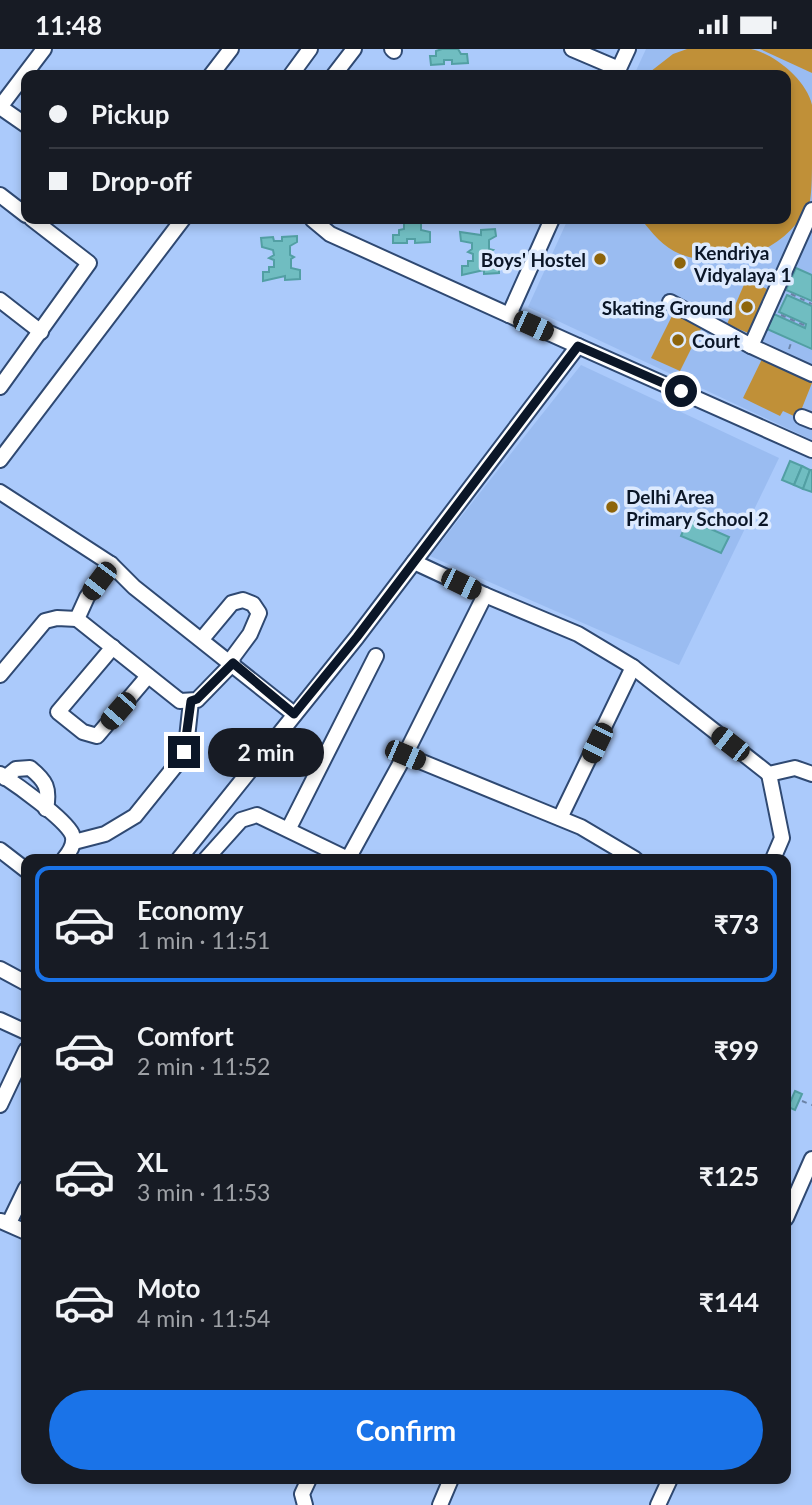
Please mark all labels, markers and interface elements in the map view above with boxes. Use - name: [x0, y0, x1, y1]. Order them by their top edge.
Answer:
- text: 11:48: [35, 9, 102, 41]
- text: Pickup: [91, 98, 170, 130]
- text: Drop-off: [91, 165, 192, 197]
- place label: Kendriya Vidyalaya 1: [693, 241, 791, 286]
- place label: Boys' Hostel: [481, 248, 586, 271]
- marker: Boys' Hostel: [592, 251, 608, 267]
- marker: Kendriya Vidyalaya 1: [672, 255, 688, 271]
- place label: Skating Ground: [602, 296, 733, 319]
- marker: Skating Ground: [739, 299, 755, 315]
- car: [510, 308, 557, 344]
- place label: Court: [692, 329, 740, 352]
- marker: Court: [670, 332, 686, 348]
- route start: [665, 375, 697, 407]
- place label: Delhi Area Primary School 2: [626, 485, 769, 530]
- marker: Delhi Area Primary School 2: [604, 499, 620, 515]
- car: [78, 558, 121, 604]
- car: [438, 565, 485, 603]
- car: [97, 688, 140, 734]
- car: [579, 720, 616, 766]
- car: [707, 723, 754, 765]
- callout: 2 min: [208, 727, 324, 777]
- route end: [168, 736, 200, 768]
- car: [382, 737, 429, 773]
- text: 2 min: [237, 738, 295, 766]
- icon: car: [53, 893, 116, 956]
- text: Economy: [137, 894, 243, 926]
- text: ₹73: [714, 908, 759, 940]
- text: 1 min · 11:51: [137, 926, 270, 954]
- icon: car: [53, 1019, 116, 1082]
- text: Comfort: [137, 1020, 234, 1052]
- text: ₹99: [714, 1034, 759, 1066]
- text: 2 min · 11:52: [137, 1052, 270, 1080]
- icon: car: [53, 1145, 116, 1208]
- text: XL: [137, 1146, 168, 1178]
- text: ₹125: [699, 1160, 759, 1192]
- text: 3 min · 11:53: [137, 1178, 270, 1206]
- icon: car: [53, 1271, 116, 1334]
- text: Moto: [137, 1272, 200, 1304]
- text: ₹144: [699, 1286, 759, 1318]
- text: 4 min · 11:54: [137, 1304, 270, 1332]
- button: Confirm: [49, 1390, 763, 1470]

